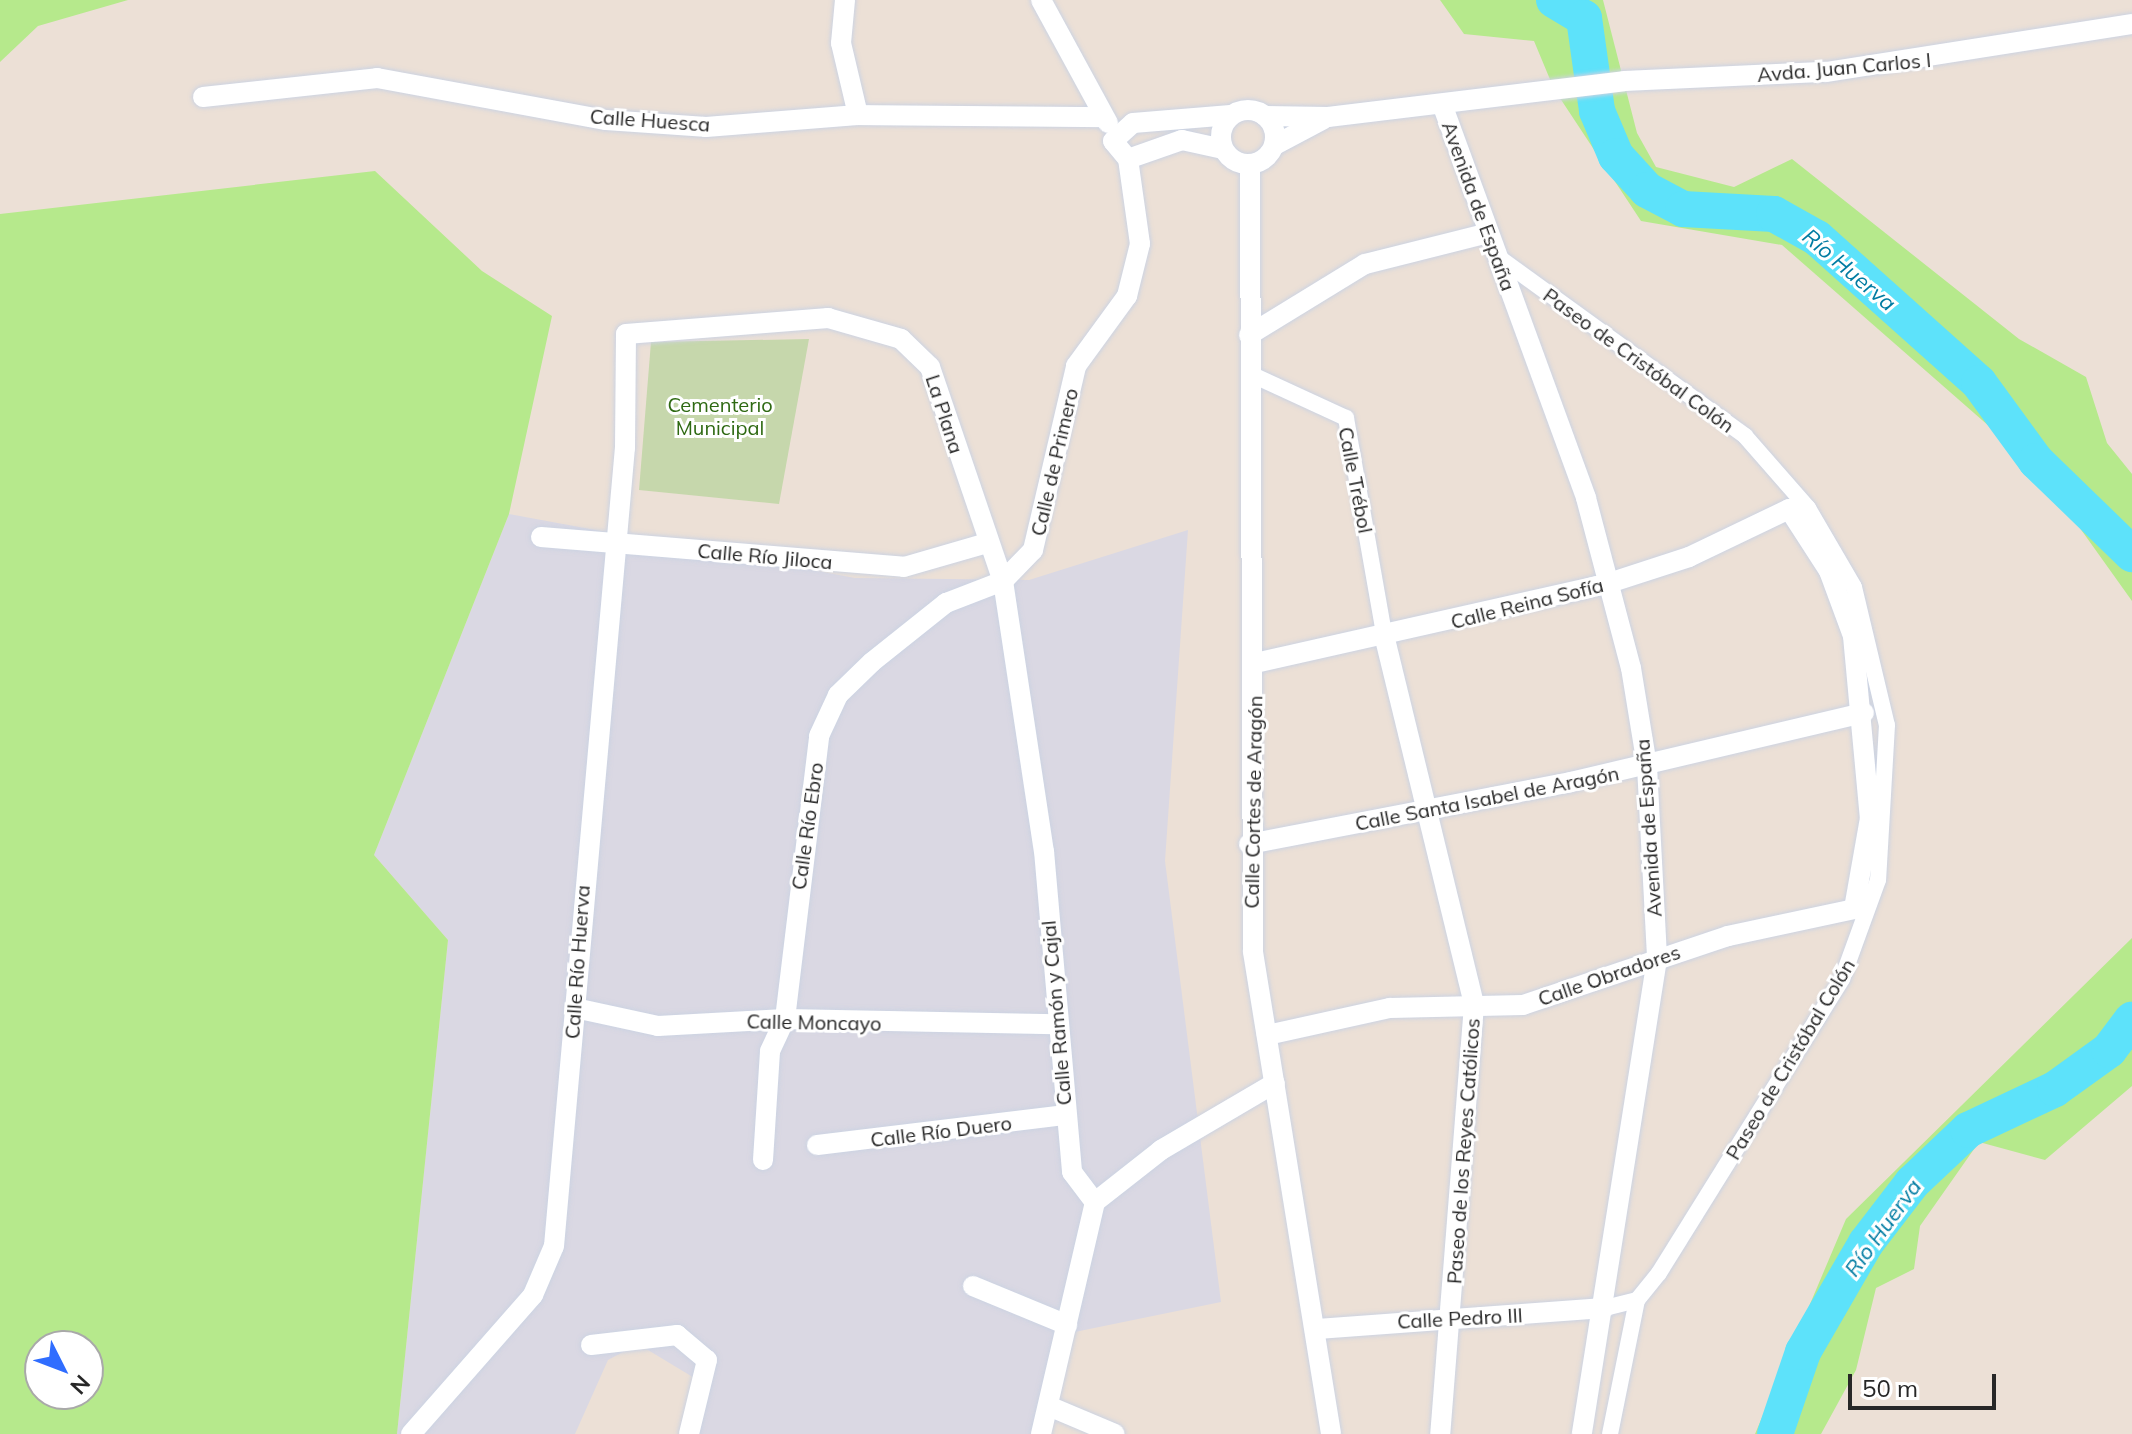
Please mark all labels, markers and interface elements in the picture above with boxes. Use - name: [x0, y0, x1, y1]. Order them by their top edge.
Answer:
- street label: Avda. Juan Carlos I: [1756, 47, 1932, 87]
- street label: Calle Huesca: [589, 104, 711, 136]
- street label: Avenida de España: [1437, 118, 1521, 294]
- water label: Río Huerva: [1797, 223, 1901, 317]
- street label: Paseo de Cristóbal Colón: [1539, 283, 1739, 437]
- street label: La Plana: [921, 371, 969, 457]
- street label: Calle de Primero: [1025, 386, 1083, 538]
- park label: Cementerio Municipal: [667, 392, 773, 439]
- street label: Calle Trébol: [1334, 425, 1378, 535]
- street label: Calle Río Jiloca: [696, 538, 834, 574]
- street label: Calle Reina Sofía: [1448, 572, 1606, 634]
- street label: Calle Cortes de Aragón: [1239, 695, 1267, 909]
- street label: Avenida de España: [1630, 738, 1666, 918]
- street label: Calle Río Ebro: [786, 761, 828, 891]
- street label: Calle Santa Isabel de Aragón: [1353, 761, 1621, 835]
- street label: Calle Río Huerva: [560, 884, 594, 1040]
- street label: Calle Ramón y Cajal: [1036, 920, 1076, 1106]
- street label: Calle Obradores: [1535, 939, 1683, 1011]
- street label: Paseo de Cristóbal Colón: [1720, 954, 1860, 1164]
- street label: Calle Moncayo: [746, 1009, 882, 1035]
- street label: Paseo de los Reyes Católicos: [1442, 1017, 1484, 1285]
- street label: Calle Río Duero: [869, 1110, 1013, 1152]
- water label: Río Huerva: [1839, 1174, 1927, 1282]
- street label: Calle Pedro III: [1397, 1303, 1523, 1333]
- north arrow: [24, 1330, 104, 1410]
- scale bar: [1852, 1358, 2000, 1408]
- text: N: [64, 1369, 96, 1400]
- text: 50 m: [1862, 1373, 1918, 1403]

